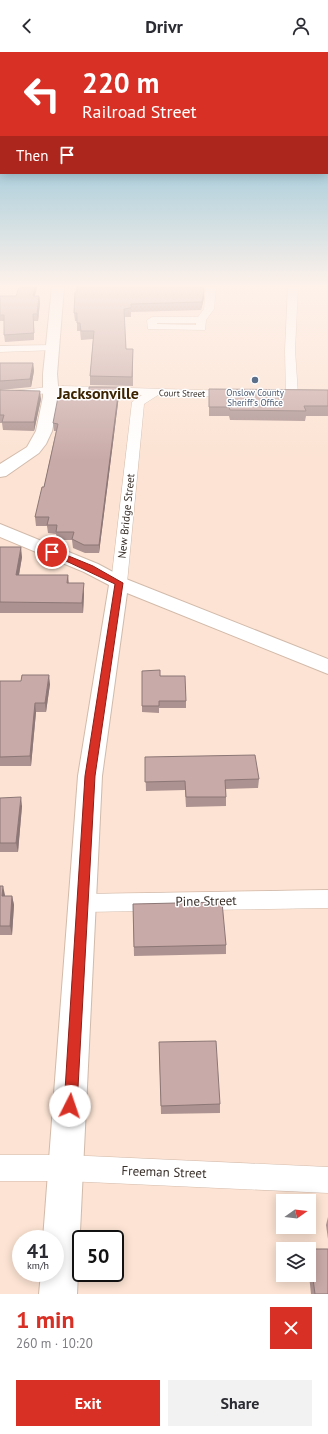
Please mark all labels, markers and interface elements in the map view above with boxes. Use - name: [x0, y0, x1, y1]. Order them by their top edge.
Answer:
- icon: back: [16, 15, 38, 37]
- text: Drivr: [145, 15, 183, 38]
- icon: person: [290, 15, 312, 37]
- text: 220 m: [82, 64, 159, 101]
- icon: left: [16, 68, 68, 120]
- text: Railroad Street: [82, 100, 197, 123]
- icon: arrive: [56, 144, 78, 166]
- text: Then: [16, 146, 48, 165]
- marker: Onslow County Sheriff's Office: [250, 375, 260, 385]
- district label: Jacksonville: [56, 383, 139, 403]
- street label: Court Street: [159, 387, 205, 399]
- place label: Onslow County Sheriff's Office: [226, 387, 285, 408]
- street label: New Bridge Street: [115, 473, 137, 559]
- pin: [35, 535, 69, 569]
- icon: arrive: [41, 541, 63, 563]
- street label: Pine Street: [175, 892, 237, 910]
- position arrow: [49, 1085, 91, 1127]
- street label: Freeman Street: [121, 1162, 207, 1182]
- north arrow: [276, 1194, 316, 1234]
- map controls: [276, 1194, 316, 1282]
- speed limit sign: 50: [72, 1230, 124, 1282]
- text: 41: [27, 1238, 49, 1264]
- button: layers: [276, 1242, 316, 1282]
- text: km/h: [27, 1259, 49, 1272]
- text: 1 min: [16, 1304, 75, 1335]
- button: close: [270, 1307, 312, 1349]
- text: 260 m · 10:20: [16, 1335, 93, 1352]
- button: Exit: [16, 1380, 160, 1426]
- button: Share: [168, 1380, 312, 1426]

